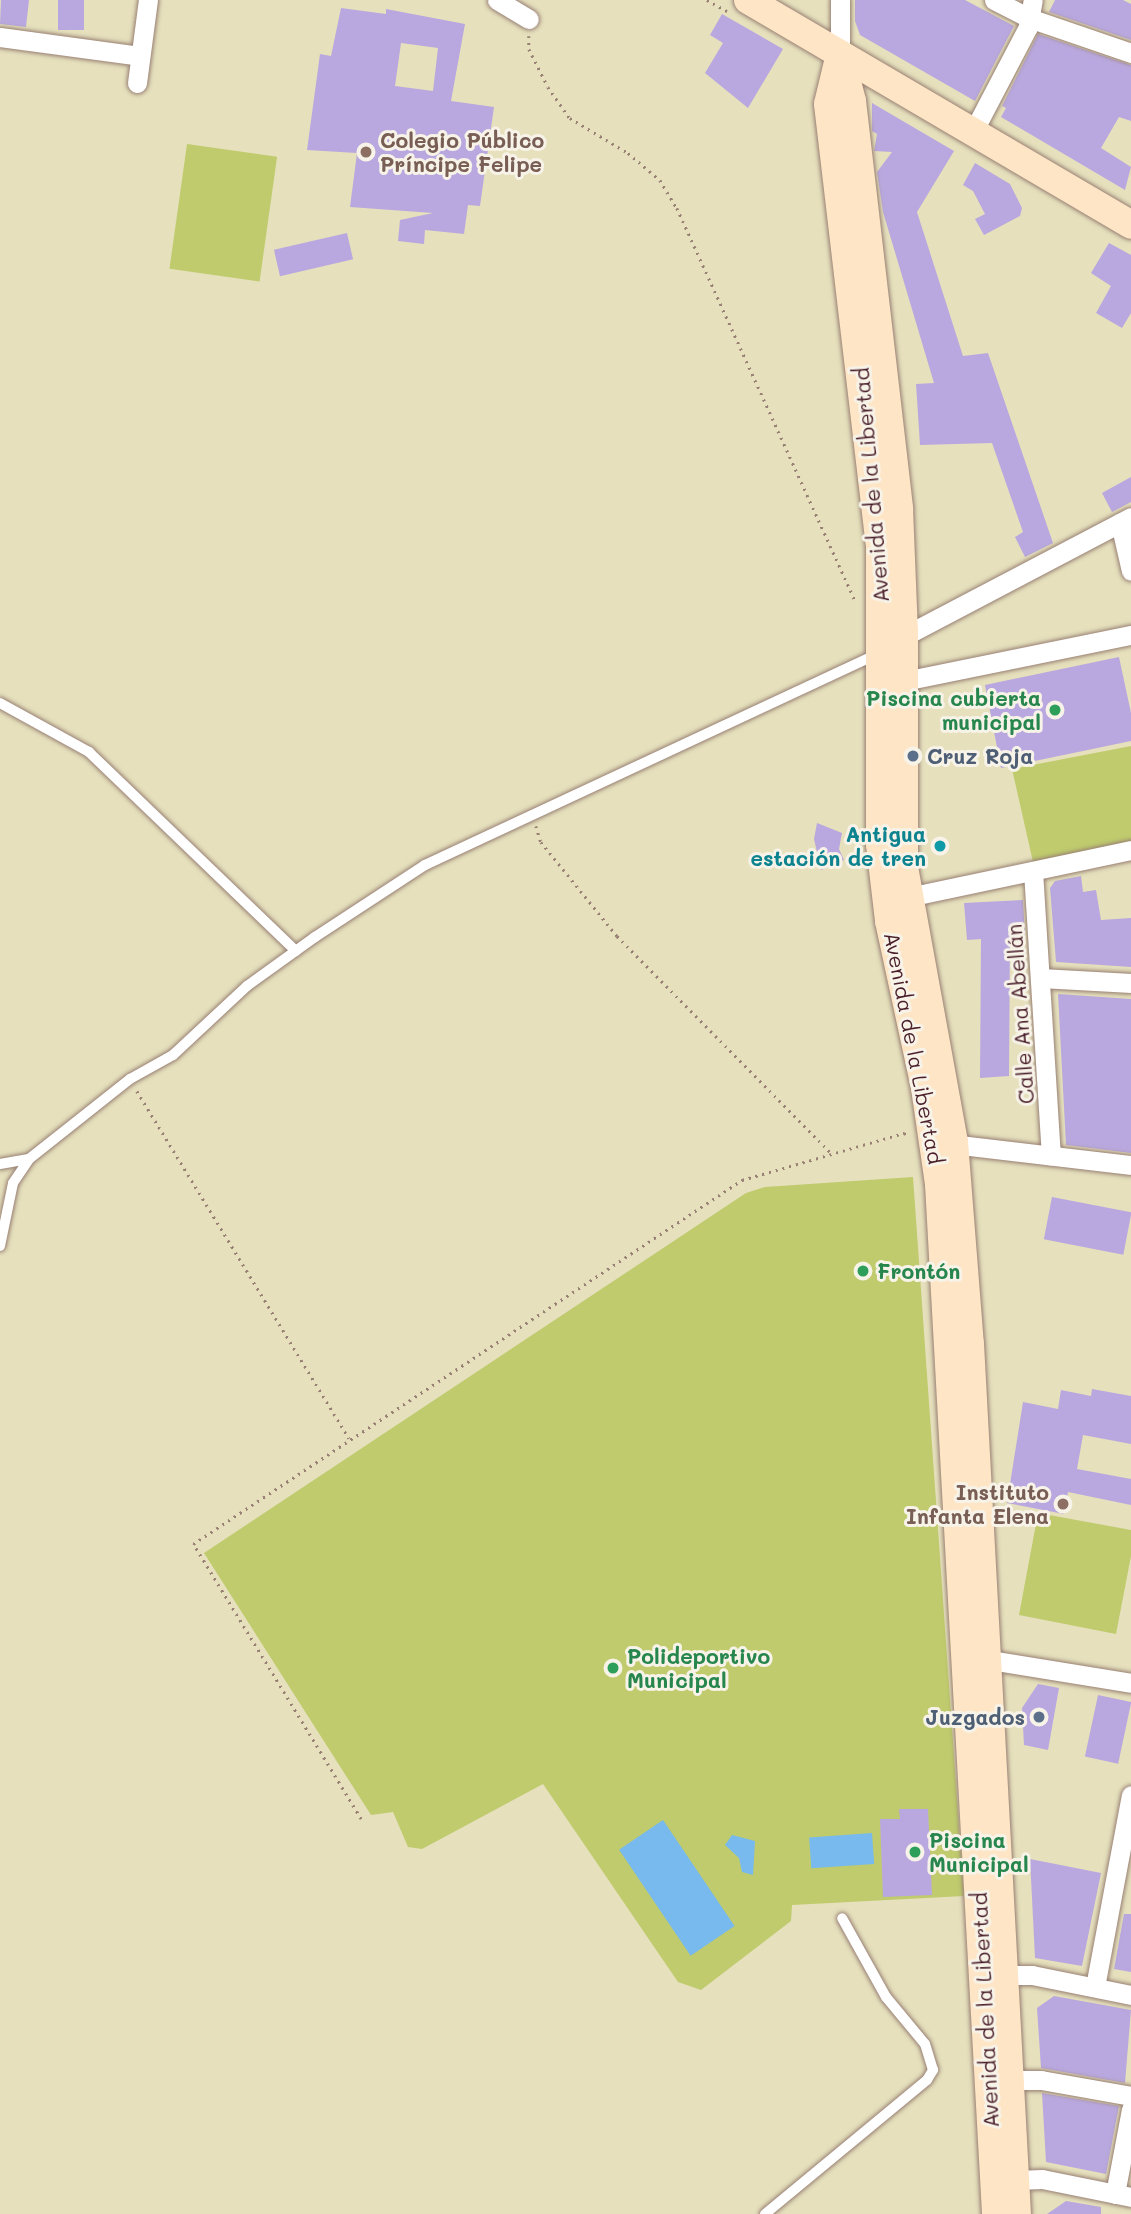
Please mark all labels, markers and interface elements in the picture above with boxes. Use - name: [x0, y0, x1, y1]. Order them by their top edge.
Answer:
- place label: Colegio Público Príncipe Felipe: [380, 127, 544, 177]
- marker: Colegio Público Príncipe Felipe: [358, 144, 374, 160]
- street label: Avenida de la Libertad: [848, 366, 894, 604]
- place label: Piscina cubierta municipal: [866, 685, 1041, 735]
- marker: Piscina cubierta municipal: [1047, 702, 1063, 718]
- place label: Cruz Roja: [927, 743, 1033, 769]
- marker: Cruz Roja: [905, 748, 921, 764]
- place label: Antigua estación de tren: [750, 821, 926, 871]
- marker: Antigua estación de tren: [932, 838, 948, 854]
- street label: Calle Ana Abellán: [1001, 923, 1039, 1105]
- street label: Avenida de la Libertad: [879, 930, 949, 1166]
- place label: Frontón: [877, 1258, 960, 1284]
- marker: Frontón: [855, 1263, 871, 1279]
- place label: Instituto Infanta Elena: [906, 1479, 1049, 1529]
- marker: Instituto Infanta Elena: [1055, 1496, 1071, 1512]
- place label: Polideportivo Municipal: [627, 1643, 770, 1693]
- marker: Polideportivo Municipal: [605, 1660, 621, 1676]
- place label: Juzgados: [925, 1704, 1025, 1730]
- marker: Juzgados: [1031, 1709, 1047, 1725]
- place label: Piscina Municipal: [929, 1827, 1029, 1877]
- marker: Piscina Municipal: [907, 1844, 923, 1860]
- street label: Avenida de la Libertad: [966, 1892, 1004, 2128]

